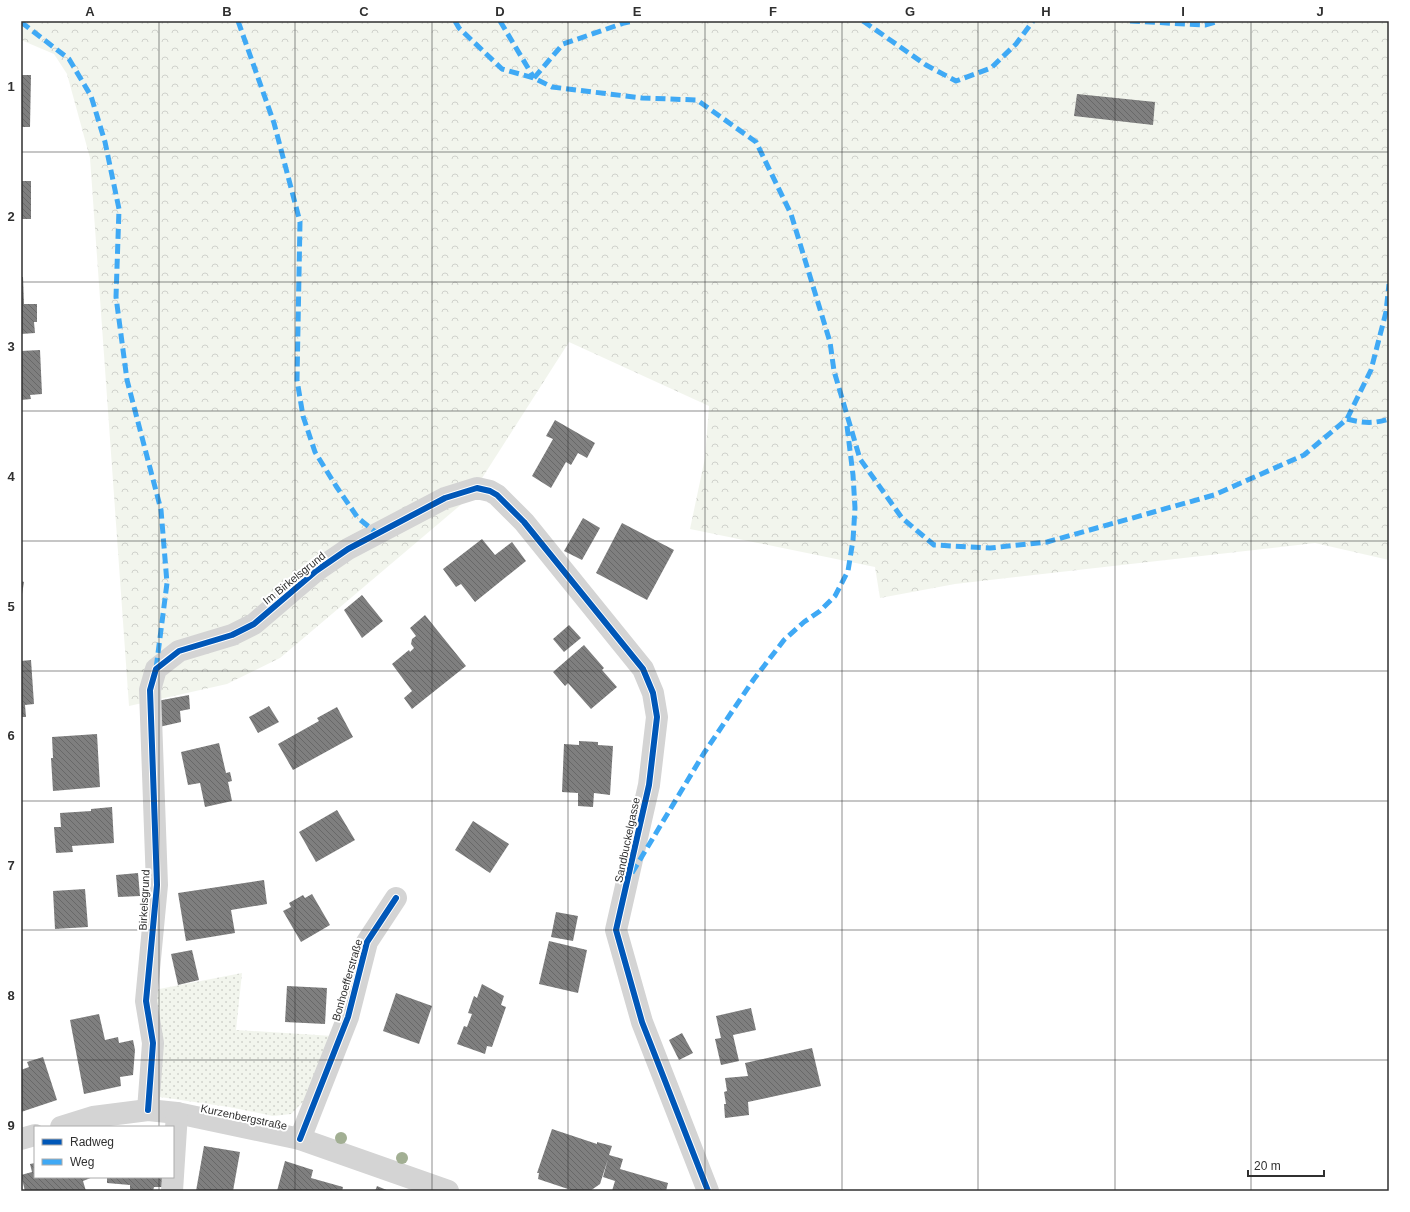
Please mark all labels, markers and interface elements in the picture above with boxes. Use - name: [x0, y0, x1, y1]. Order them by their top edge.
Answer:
- text: A: [85, 4, 95, 19]
- text: B: [222, 4, 232, 19]
- text: C: [359, 4, 369, 19]
- text: D: [495, 4, 505, 19]
- text: E: [633, 4, 642, 19]
- text: F: [769, 4, 777, 19]
- text: G: [905, 4, 915, 19]
- text: H: [1041, 4, 1051, 19]
- text: I: [1181, 4, 1185, 19]
- text: J: [1316, 4, 1324, 19]
- text: 1: [7, 79, 15, 94]
- text: 2: [7, 209, 15, 224]
- text: 3: [7, 339, 15, 354]
- text: 4: [7, 469, 15, 484]
- street label: Im Birkelsgrund: [261, 549, 327, 607]
- text: 5: [7, 599, 15, 614]
- text: 6: [7, 728, 15, 743]
- street label: Sandbuckelgasse: [612, 796, 642, 884]
- text: 7: [7, 858, 15, 873]
- street label: Birkelsgrund: [136, 869, 152, 931]
- street label: Bonhoefferstraße: [330, 938, 364, 1022]
- text: 8: [7, 988, 15, 1003]
- street label: Kurzenbergstraße: [200, 1102, 288, 1132]
- text: 9: [7, 1118, 15, 1133]
- legend: [34, 1126, 174, 1178]
- text: Radweg: [70, 1135, 114, 1149]
- scale bar: [1248, 1152, 1324, 1178]
- text: Weg: [70, 1155, 94, 1169]
- text: 20 m: [1254, 1159, 1281, 1173]

